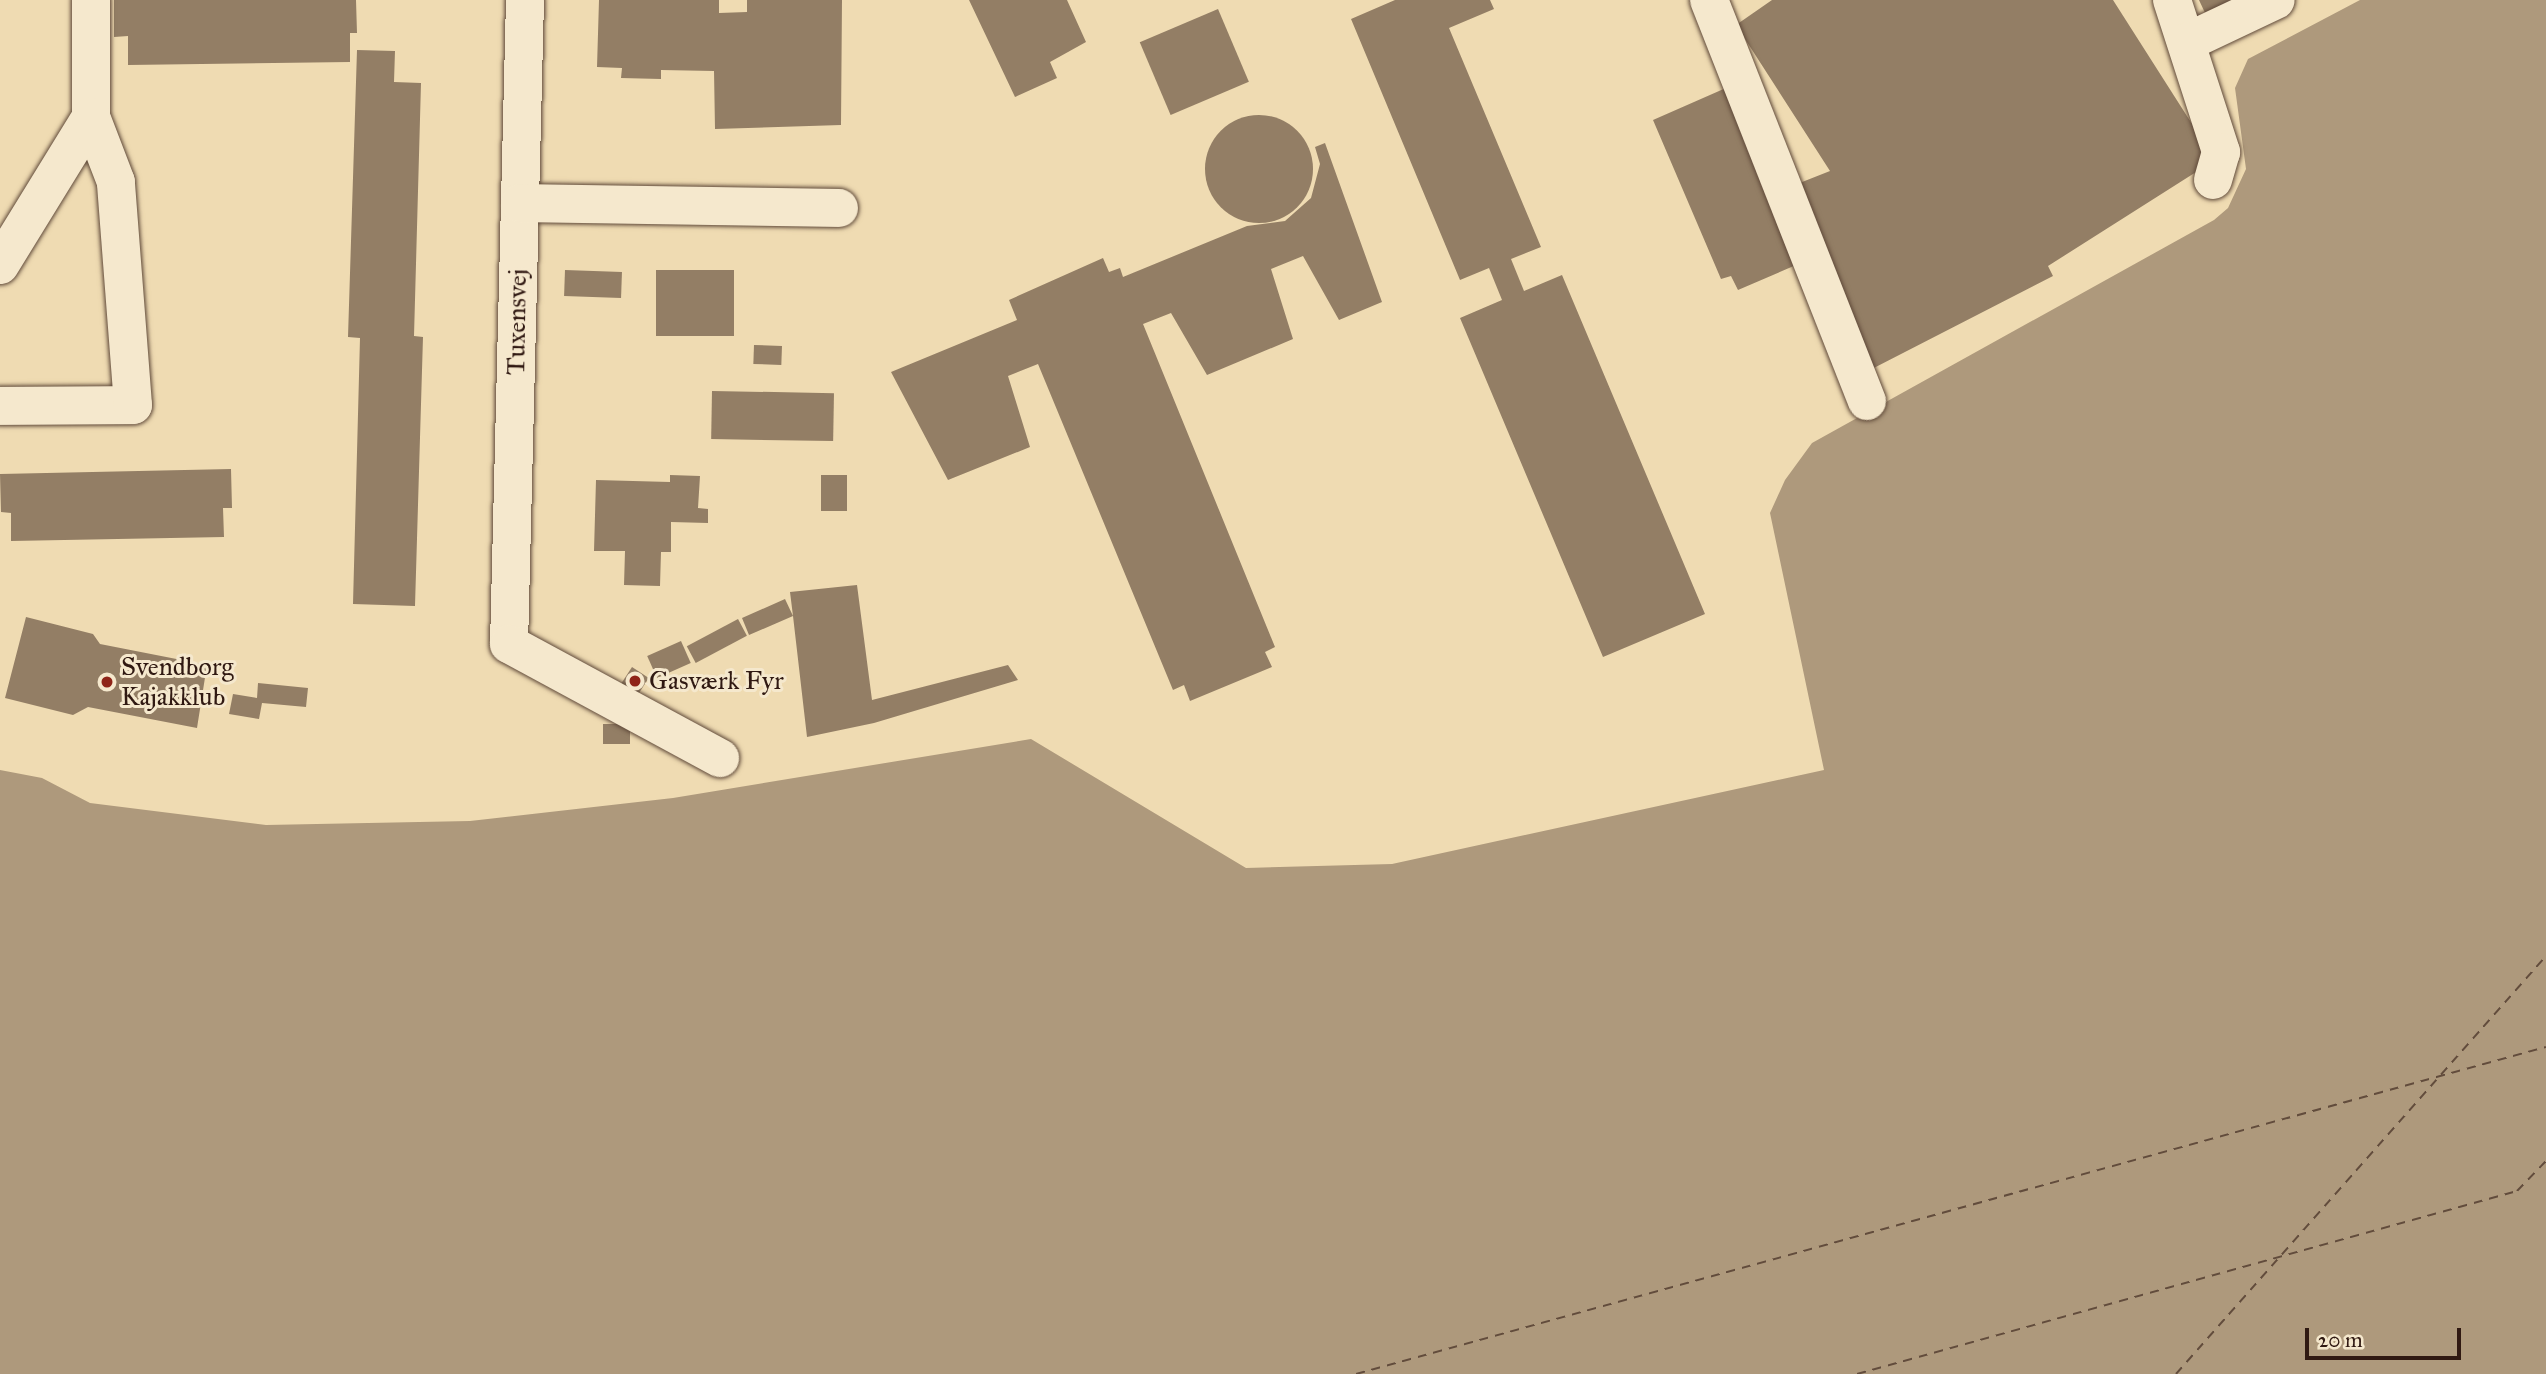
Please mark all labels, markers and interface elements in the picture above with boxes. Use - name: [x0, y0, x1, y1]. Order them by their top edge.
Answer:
- street label: Tuxensvej: [500, 269, 534, 375]
- place label: Svendborg Kajakklub: [121, 651, 234, 712]
- place label: Gasværk Fyr: [649, 665, 784, 697]
- marker: Gasværk Fyr: [627, 673, 643, 689]
- marker: Svendborg Kajakklub: [99, 674, 115, 690]
- scale bar: [2308, 1314, 2464, 1358]
- text: 20 m: [2318, 1327, 2363, 1353]

